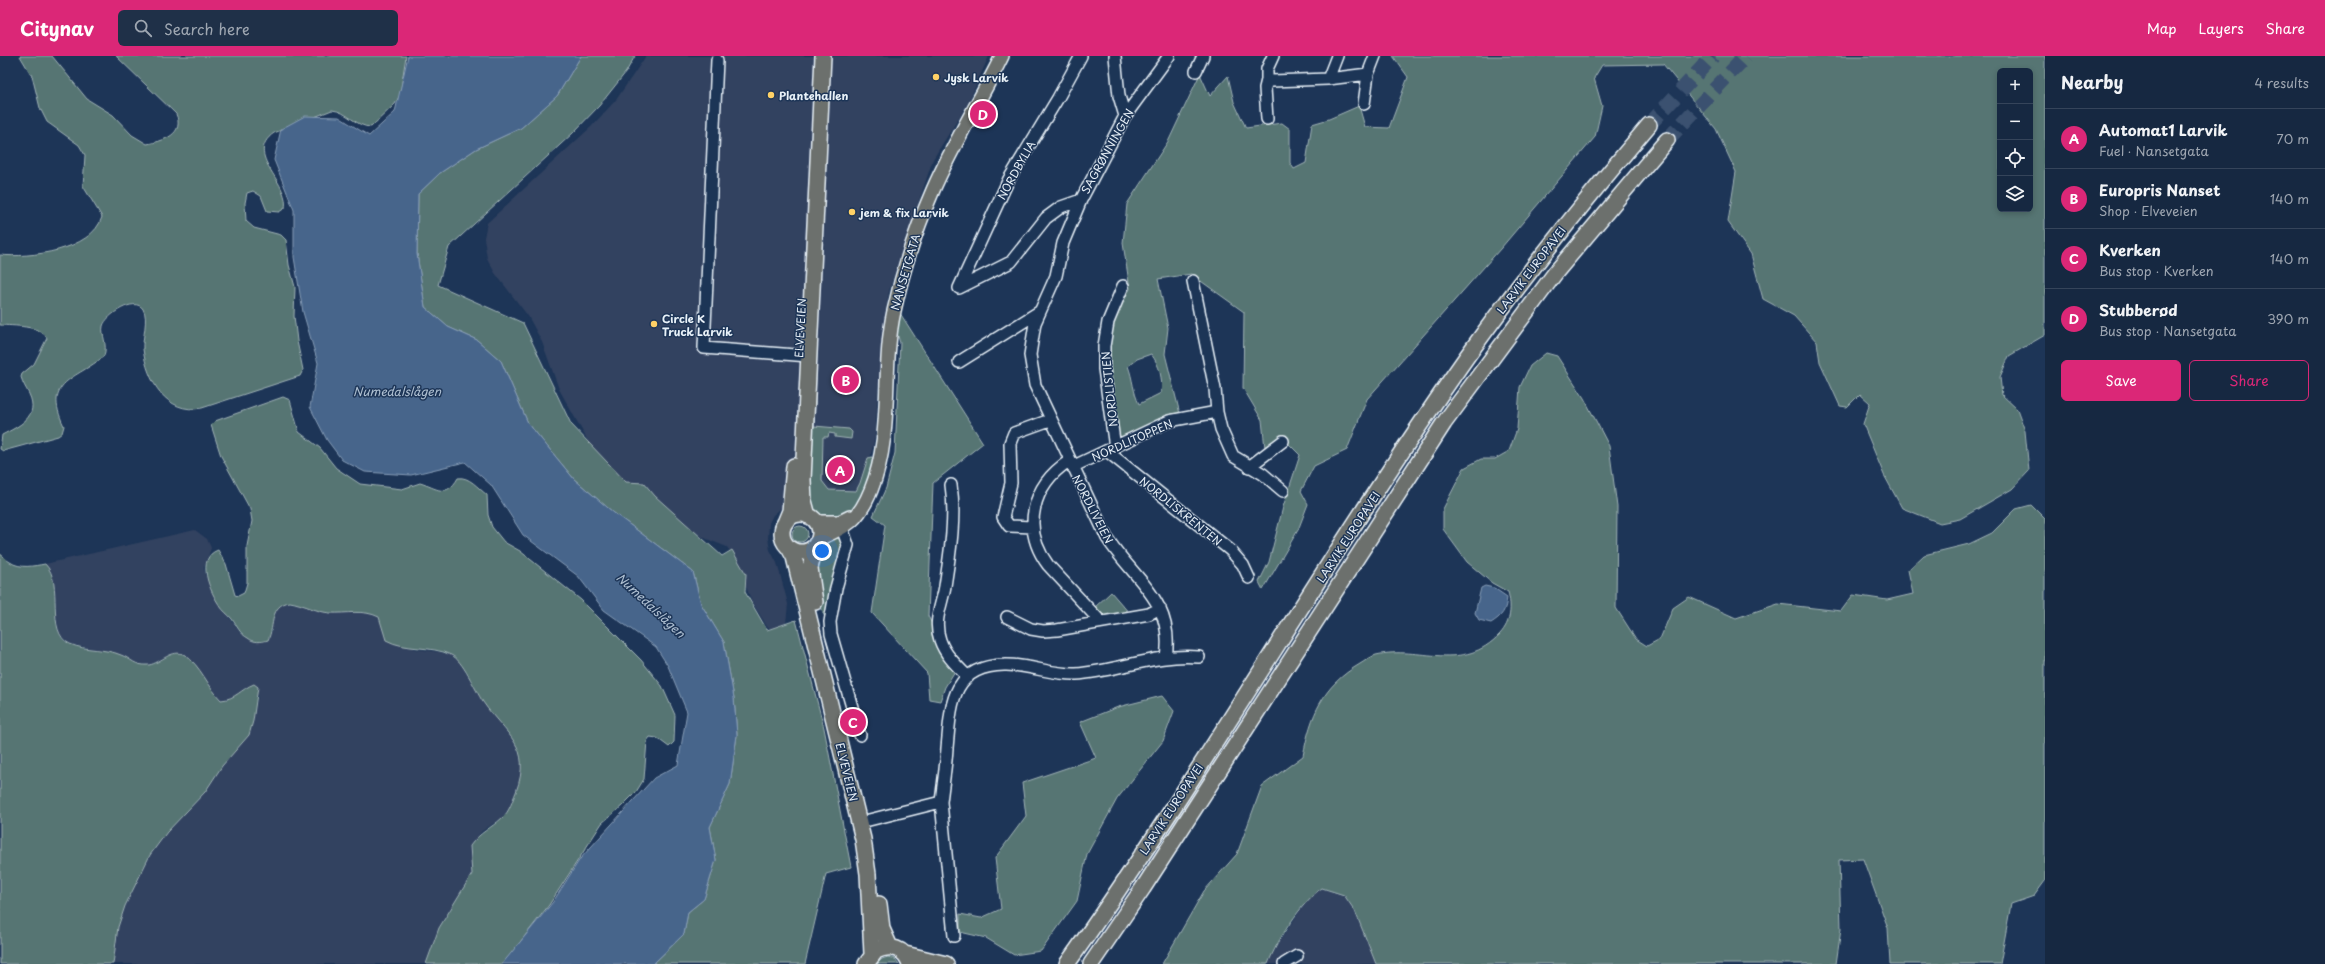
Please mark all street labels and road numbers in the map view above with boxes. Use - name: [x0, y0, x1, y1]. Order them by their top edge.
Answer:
- street label: SAGRØNNINGEN: [1077, 105, 1137, 197]
- street label: NORDBYLIA: [993, 137, 1039, 203]
- street label: LARVIK EUROPAVEI: [1492, 223, 1570, 317]
- street label: NANSETGATA: [886, 232, 924, 312]
- street label: ELVEVEIEN: [790, 298, 810, 358]
- street label: NORDLISTIEN: [1097, 350, 1121, 428]
- street label: NORDLITOPPEN: [1089, 415, 1175, 465]
- street label: NORDLIVEIEN: [1068, 472, 1118, 546]
- street label: NORDLISKRENTEN: [1136, 472, 1226, 550]
- street label: LARVIK EUROPAVEI: [1312, 488, 1384, 586]
- street label: ELVEVEIEN: [832, 741, 862, 803]
- street label: LARVIK EUROPAVEI: [1135, 760, 1207, 858]

